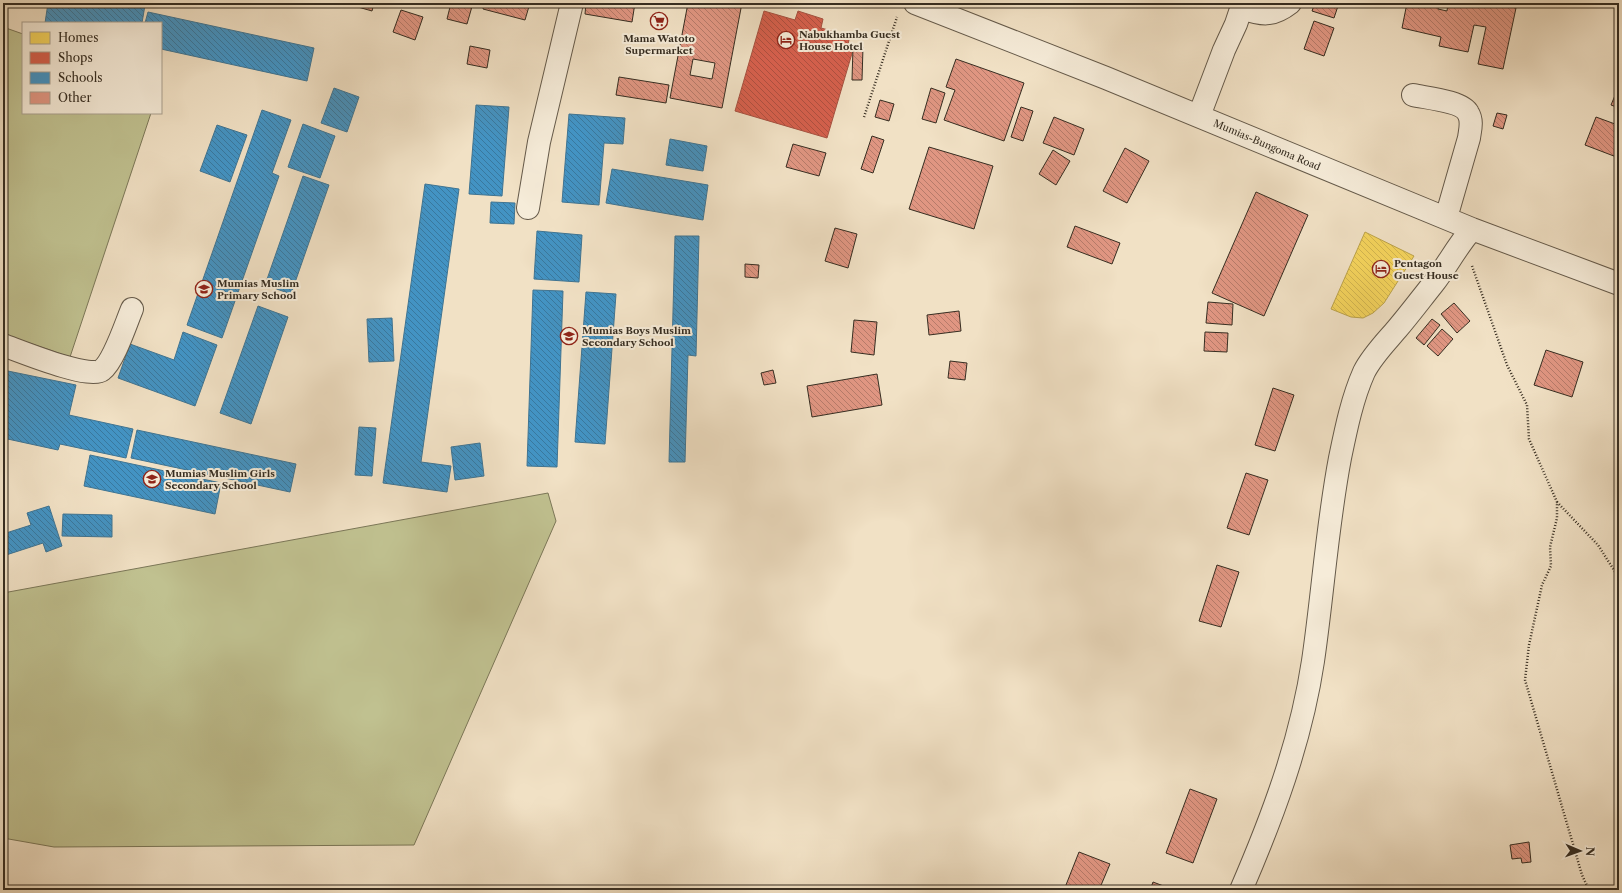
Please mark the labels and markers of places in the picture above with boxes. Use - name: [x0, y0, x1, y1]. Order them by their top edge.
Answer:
- supermarket icon: Mama Watoto Supermarket: [649, 11, 669, 31]
- place label: Nabukhamba Guest House Hotel: [799, 28, 900, 53]
- hotel icon: Nabukhamba Guest House Hotel: [776, 30, 796, 50]
- place label: Mama Watoto Supermarket: [623, 32, 695, 57]
- place label: Pentagon Guest House: [1394, 257, 1459, 282]
- hotel icon: Pentagon Guest House: [1371, 259, 1391, 279]
- place label: Mumias Muslim Primary School: [217, 277, 299, 302]
- school or university icon: Mumias Muslim Primary School: [194, 279, 214, 299]
- place label: Mumias Boys Muslim Secondary School: [582, 324, 691, 349]
- school or university icon: Mumias Boys Muslim Secondary School: [559, 326, 579, 346]
- place label: Mumias Muslim Girls Secondary School: [165, 467, 275, 492]
- school or university icon: Mumias Muslim Girls Secondary School: [142, 469, 162, 489]

